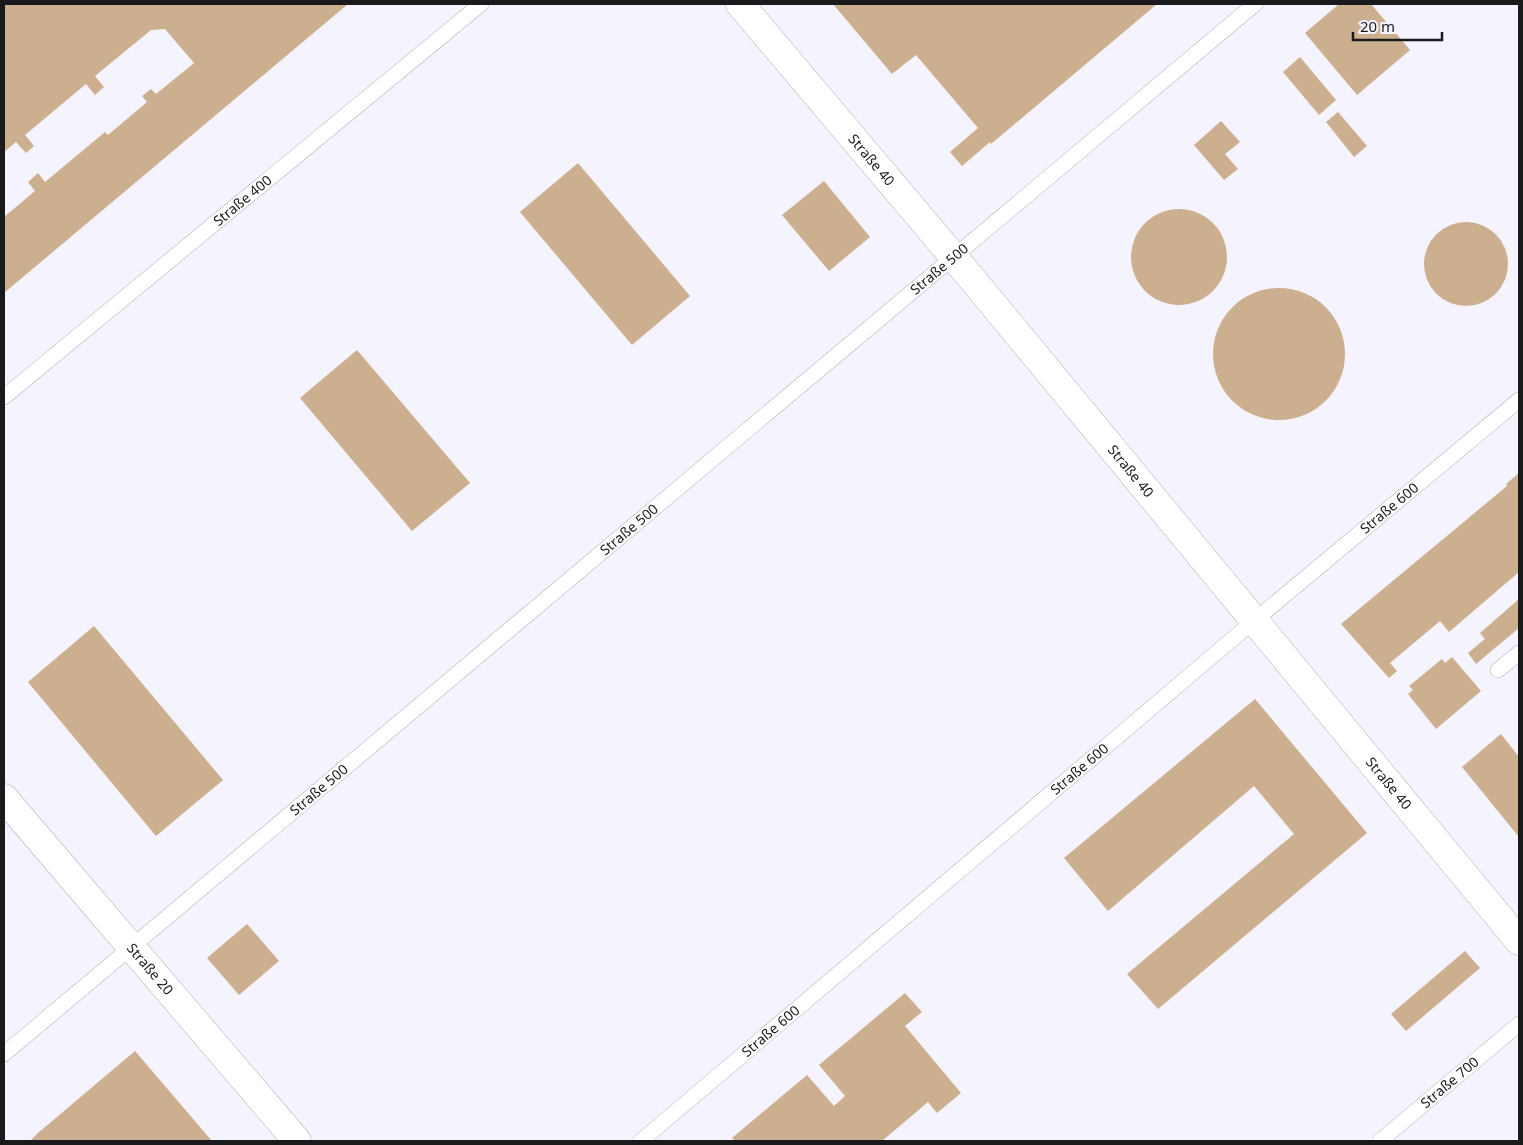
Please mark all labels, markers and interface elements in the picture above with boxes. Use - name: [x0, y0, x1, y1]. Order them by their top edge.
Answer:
- scale bar: [1353, 10, 1442, 42]
- text: 20 m: [1360, 16, 1395, 36]
- street label: Straße 40: [845, 130, 899, 190]
- street label: Straße 400: [209, 170, 275, 230]
- street label: Straße 500: [906, 239, 972, 299]
- street label: Straße 40: [1104, 441, 1158, 501]
- street label: Straße 600: [1356, 478, 1422, 538]
- street label: Straße 500: [596, 499, 662, 559]
- street label: Straße 600: [1046, 739, 1112, 799]
- street label: Straße 40: [1362, 753, 1416, 813]
- street label: Straße 500: [285, 759, 352, 819]
- street label: Straße 20: [123, 939, 178, 999]
- street label: Straße 600: [737, 1001, 803, 1061]
- street label: Straße 700: [1416, 1052, 1482, 1112]

